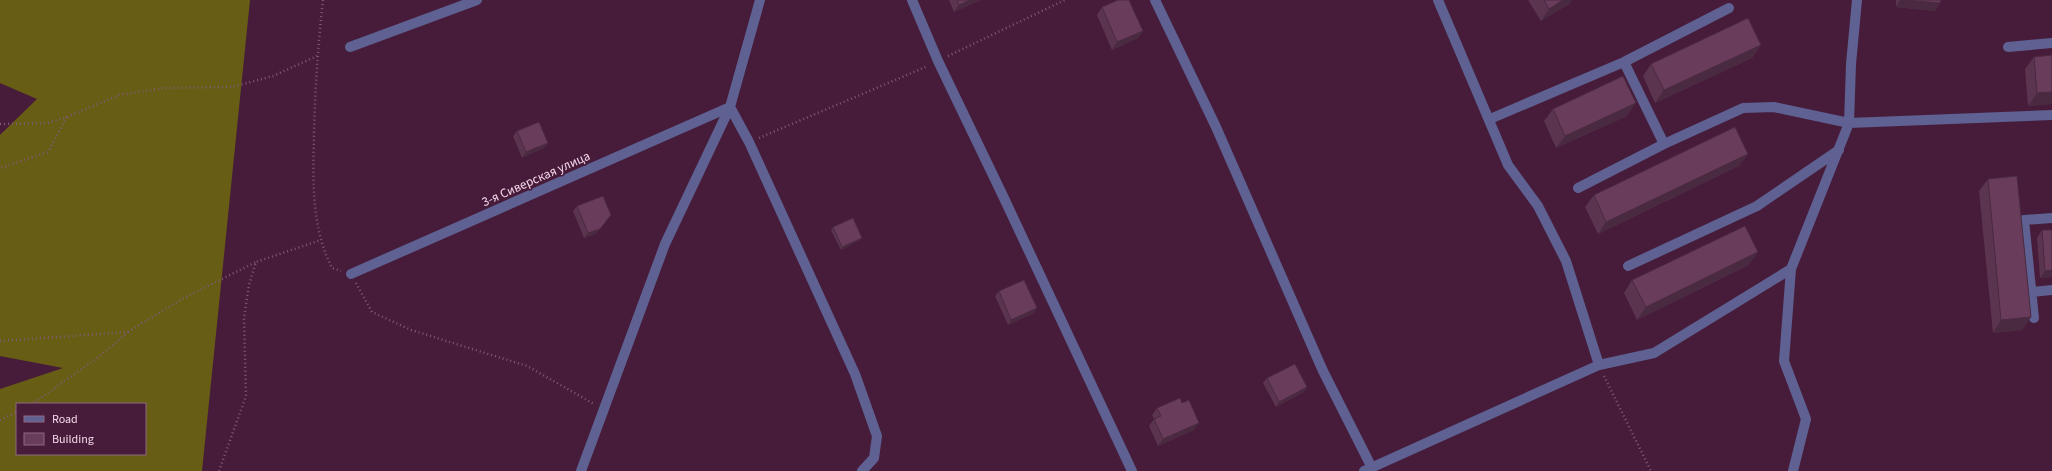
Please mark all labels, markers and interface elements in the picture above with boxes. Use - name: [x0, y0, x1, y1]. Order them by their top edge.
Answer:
- street label: 3-я Сиверская улица: [479, 147, 593, 211]
- legend: [16, 403, 146, 455]
- text: Road: [52, 411, 78, 428]
- text: Building: [52, 431, 94, 448]

